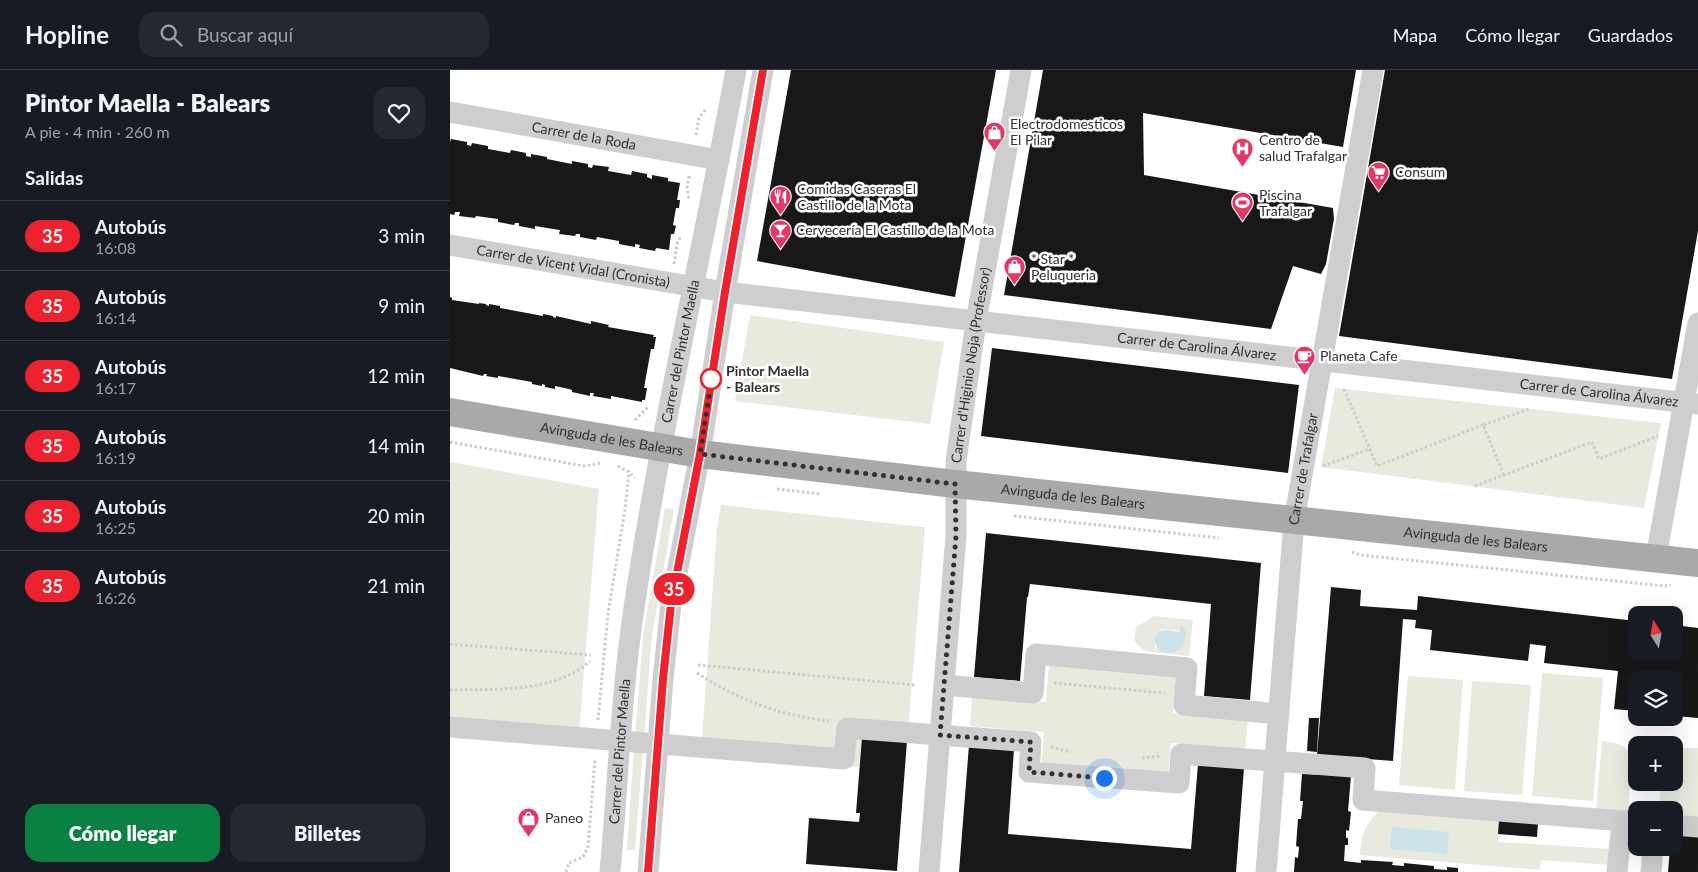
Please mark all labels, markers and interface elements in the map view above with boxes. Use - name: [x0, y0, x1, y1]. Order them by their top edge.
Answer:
- search box: [139, 12, 489, 57]
- text: Hopline: [25, 20, 109, 49]
- icon: search: [157, 21, 185, 49]
- text: Buscar aquí: [197, 23, 293, 46]
- text: Mapa: [1393, 24, 1437, 46]
- text: Cómo llegar: [1465, 24, 1560, 46]
- text: Guardados: [1588, 24, 1673, 46]
- button: heart: [373, 87, 425, 139]
- text: Pintor Maella - Balears: [25, 88, 270, 117]
- place label: Electrodomesticos El Pilar: [1010, 115, 1123, 148]
- street label: Carrer de la Roda: [530, 118, 638, 153]
- shop icon: Electrodomesticos El Pilar: [982, 120, 1006, 151]
- text: A pie · 4 min · 260 m: [25, 122, 170, 141]
- place label: Centro de salud Trafalgar: [1259, 131, 1347, 164]
- hospital icon: Centro de salud Trafalgar: [1231, 136, 1255, 167]
- supermarket icon: Consum: [1367, 160, 1391, 191]
- place label: Consum: [1395, 163, 1445, 180]
- text: Salidas: [25, 166, 83, 189]
- place label: Comidas Caseras El Castillo de la Mota: [797, 180, 916, 213]
- restaurant icon: Comidas Caseras El Castillo de la Mota: [769, 185, 793, 216]
- place label: Piscina Trafalgar: [1259, 186, 1312, 219]
- sports icon: Piscina Trafalgar: [1231, 191, 1255, 222]
- text: Autobús: [95, 215, 166, 238]
- bar icon: Cervecería El Castillo de la Mota: [768, 218, 792, 249]
- place label: Cervecería El Castillo de la Mota: [796, 221, 994, 238]
- text: 3 min: [378, 224, 425, 247]
- text: 35: [42, 225, 63, 247]
- text: 16:08: [95, 238, 136, 257]
- street label: Carrer de Vicent Vidal (Cronista): [475, 241, 672, 290]
- place label: * Star * Peluqueria: [1031, 250, 1096, 283]
- shop icon: * Star * Peluqueria: [1003, 255, 1027, 286]
- street label: Carrer d'Higinio Noja (Professor): [947, 266, 994, 464]
- street label: Carrer del Pintor Maella: [657, 278, 702, 424]
- text: Autobús: [95, 285, 166, 308]
- text: 9 min: [378, 294, 425, 317]
- text: 35: [42, 295, 63, 317]
- text: 16:14: [95, 308, 136, 327]
- street label: Carrer de Carolina Álvarez: [1117, 328, 1277, 363]
- cafe icon: Planeta Cafe: [1292, 344, 1316, 375]
- place label: Planeta Cafe: [1320, 347, 1398, 364]
- text: Autobús: [95, 355, 166, 378]
- place label: Pintor Maella - Balears: [726, 362, 809, 395]
- text: 12 min: [367, 364, 425, 387]
- text: 35: [42, 365, 63, 387]
- marker: Pintor Maella - Balears: [700, 368, 722, 390]
- street label: Carrer de Carolina Álvarez: [1519, 375, 1680, 410]
- text: 16:17: [95, 378, 136, 397]
- street label: Carrer de Trafalgar: [1284, 411, 1321, 526]
- street label: Avinguda de les Balears: [539, 418, 685, 459]
- text: Autobús: [95, 425, 166, 448]
- text: 14 min: [367, 434, 425, 457]
- text: 35: [42, 435, 63, 457]
- text: 16:19: [95, 448, 136, 467]
- street label: Avinguda de les Balears: [1000, 480, 1146, 512]
- text: Autobús: [95, 495, 166, 518]
- text: 20 min: [367, 504, 425, 527]
- text: 35: [42, 505, 63, 527]
- text: 16:25: [95, 518, 136, 537]
- street label: Avinguda de les Balears: [1403, 523, 1549, 555]
- text: Autobús: [95, 565, 166, 588]
- line badge: 35: [652, 573, 696, 605]
- text: 21 min: [367, 574, 425, 597]
- text: 35: [42, 575, 63, 597]
- text: 35: [664, 578, 684, 600]
- text: 16:26: [95, 588, 136, 607]
- north arrow: [1628, 606, 1682, 661]
- map controls: [1628, 606, 1683, 856]
- button: layers: [1628, 671, 1683, 726]
- street label: Carrer del Pintor Maella: [605, 678, 633, 825]
- button: +: [1628, 736, 1683, 791]
- your location: [1092, 766, 1117, 791]
- button: −: [1628, 801, 1683, 856]
- button: Cómo llegar: [25, 804, 220, 862]
- button: Billetes: [230, 804, 425, 862]
- shop icon: Paneo: [517, 806, 541, 837]
- place label: Paneo: [545, 809, 583, 826]

